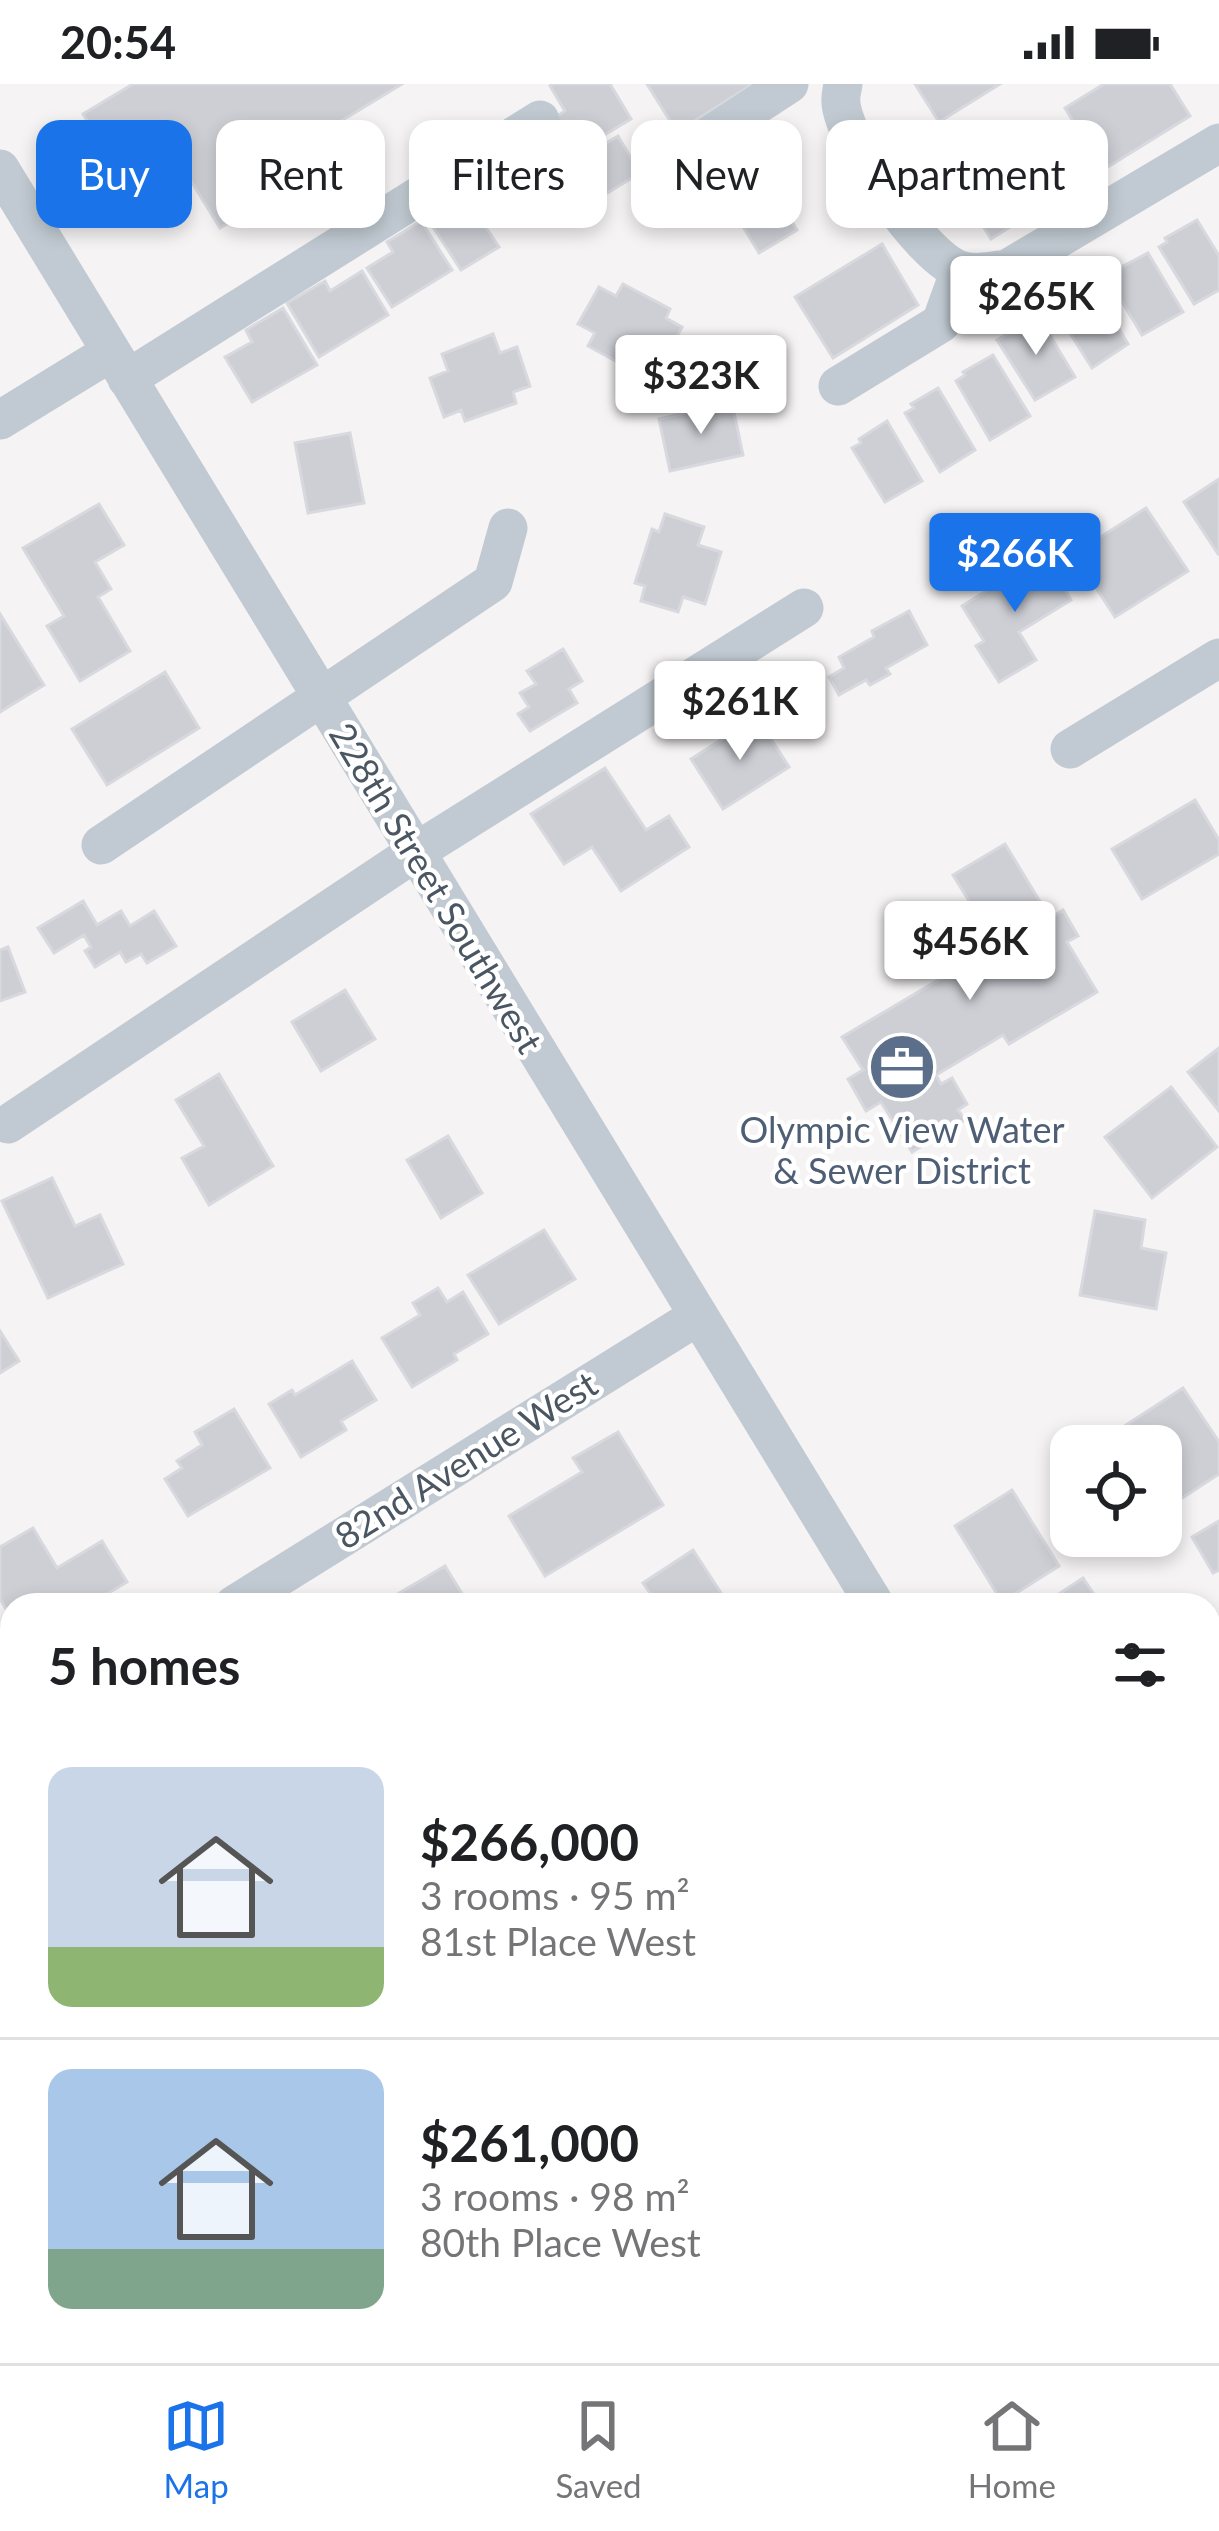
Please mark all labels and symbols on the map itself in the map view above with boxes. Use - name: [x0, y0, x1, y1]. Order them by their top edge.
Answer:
- pin: $265K: [952, 256, 1120, 358]
- pin: $323K: [617, 335, 785, 437]
- pin: $266K: [931, 513, 1099, 615]
- pin: $261K: [656, 661, 824, 763]
- street label: 228th Street Southwest: [321, 714, 553, 1061]
- pin: $456K: [886, 901, 1054, 1003]
- office icon: Olympic View Water & Sewer District: [867, 1032, 937, 1102]
- place label: Olympic View Water & Sewer District: [739, 1107, 1065, 1192]
- street label: 82nd Avenue West: [326, 1361, 605, 1557]

